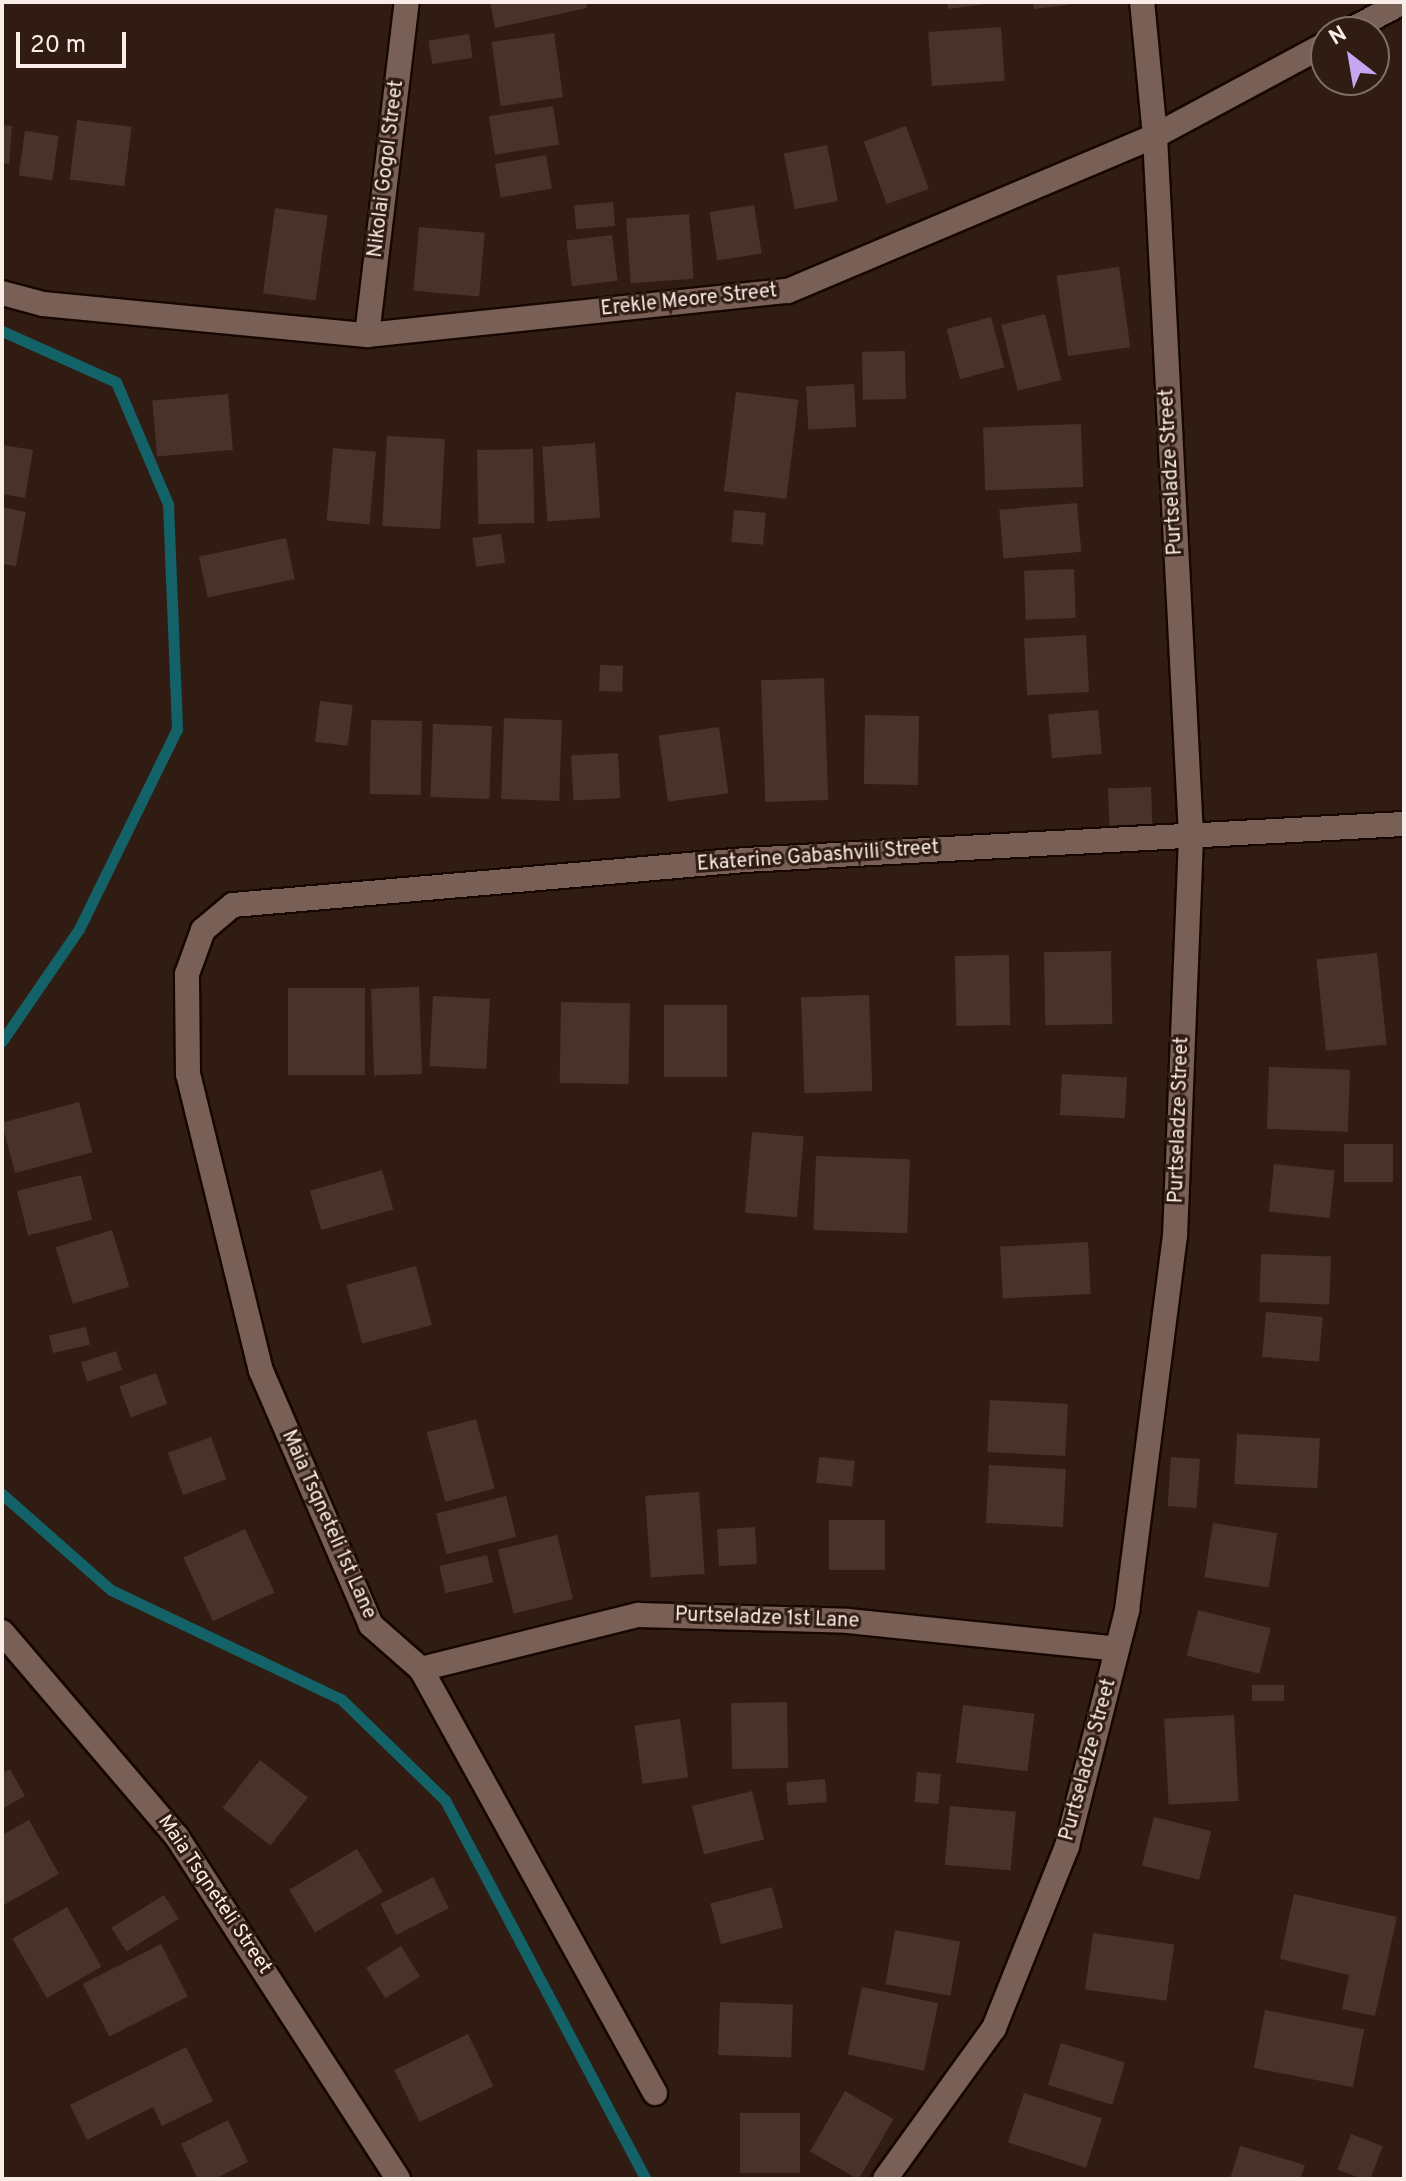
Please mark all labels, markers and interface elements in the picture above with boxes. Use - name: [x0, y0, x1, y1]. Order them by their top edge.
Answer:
- scale bar: [20, 16, 130, 66]
- north arrow: [1310, 16, 1390, 96]
- text: N: [1325, 21, 1352, 52]
- text: 20 m: [30, 31, 86, 61]
- street label: Nikolai Gogol Street: [364, 79, 410, 259]
- street label: Erekle Meore Street: [600, 280, 778, 322]
- street label: Purtseladze Street: [1156, 388, 1188, 556]
- street label: Ekaterine Gabashvili Street: [696, 837, 940, 877]
- street label: Purtseladze Street: [1165, 1036, 1195, 1204]
- street label: Maia Tsqneteli 1st Lane: [275, 1426, 381, 1624]
- street label: Purtseladze 1st Lane: [674, 1604, 860, 1634]
- street label: Purtseladze Street: [1056, 1676, 1122, 1844]
- street label: Maia Tsqneteli Street: [152, 1811, 276, 1979]

